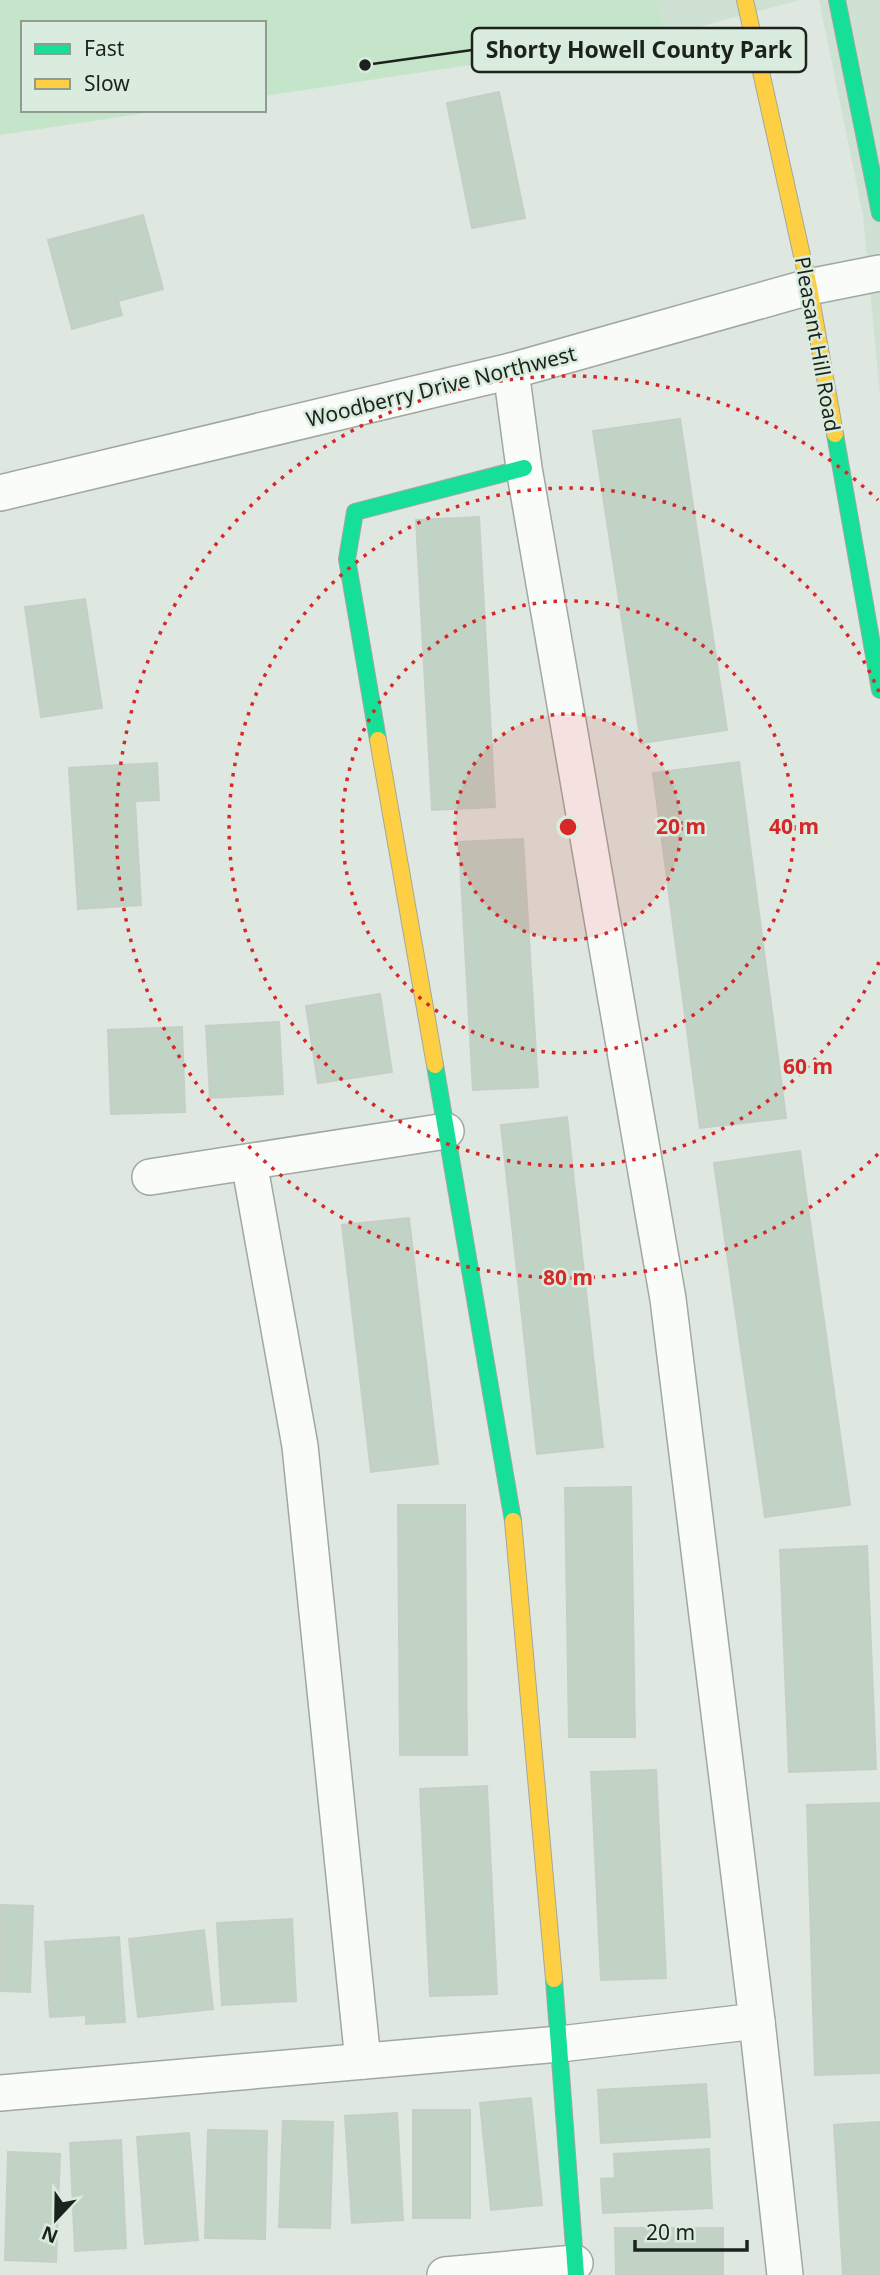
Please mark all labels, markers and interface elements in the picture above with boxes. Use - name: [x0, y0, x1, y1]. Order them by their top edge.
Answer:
- legend: [21, 21, 266, 112]
- callout: Shorty Howell County Park: [472, 28, 806, 72]
- text: Shorty Howell County Park: [486, 33, 793, 65]
- text: Fast: [84, 34, 125, 62]
- text: Slow: [84, 69, 130, 97]
- street label: Pleasant Hill Road: [789, 254, 847, 434]
- street label: Woodberry Drive Northwest: [303, 339, 579, 433]
- text: 20 m: [656, 812, 706, 840]
- text: 40 m: [769, 812, 819, 840]
- centre of rings: [556, 815, 580, 839]
- text: 60 m: [783, 1052, 833, 1080]
- text: 80 m: [543, 1263, 593, 1291]
- north arrow: [21, 2184, 91, 2254]
- scale bar: [635, 2208, 747, 2252]
- text: 20 m: [646, 2218, 695, 2246]
- text: N: [38, 2220, 62, 2250]

